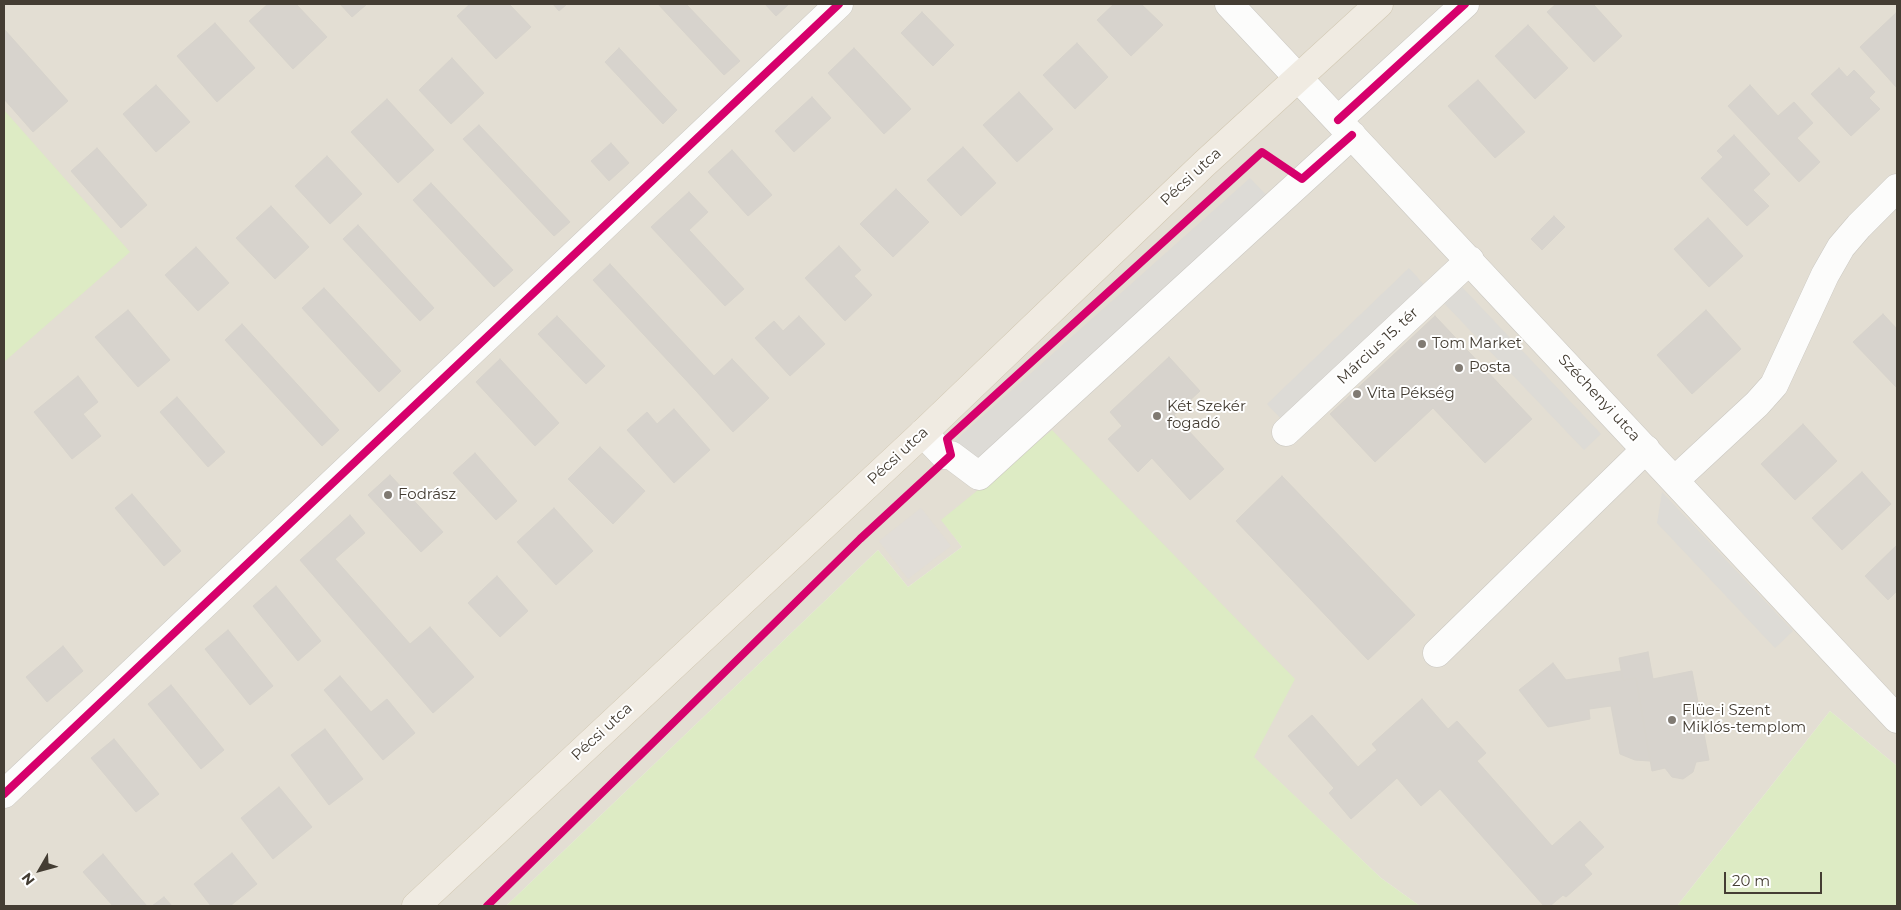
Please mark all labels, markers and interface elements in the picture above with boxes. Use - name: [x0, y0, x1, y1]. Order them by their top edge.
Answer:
- street label: Pécsi utca: [1157, 144, 1225, 210]
- street label: Március 15. tér: [1334, 304, 1422, 388]
- place label: Tom Market: [1432, 335, 1522, 353]
- marker: Tom Market: [1416, 338, 1428, 350]
- street label: Széchenyi utca: [1554, 351, 1644, 445]
- place label: Posta: [1469, 359, 1511, 377]
- marker: Posta: [1453, 362, 1465, 374]
- place label: Vita Pékség: [1367, 385, 1455, 403]
- marker: Vita Pékség: [1351, 388, 1363, 400]
- place label: Két Szekér fogadó: [1167, 398, 1246, 433]
- marker: Két Szekér fogadó: [1151, 410, 1163, 422]
- street label: Pécsi utca: [864, 423, 932, 489]
- place label: Fodrász: [398, 486, 456, 504]
- marker: Fodrász: [382, 489, 394, 501]
- street label: Pécsi utca: [568, 699, 636, 765]
- place label: Flüe-i Szent Miklós-templom: [1682, 702, 1806, 737]
- marker: Flüe-i Szent Miklós-templom: [1666, 714, 1678, 726]
- north arrow: [15, 845, 65, 895]
- scale bar: [1726, 862, 1824, 894]
- text: N: [18, 869, 39, 889]
- text: 20 m: [1732, 871, 1770, 890]

